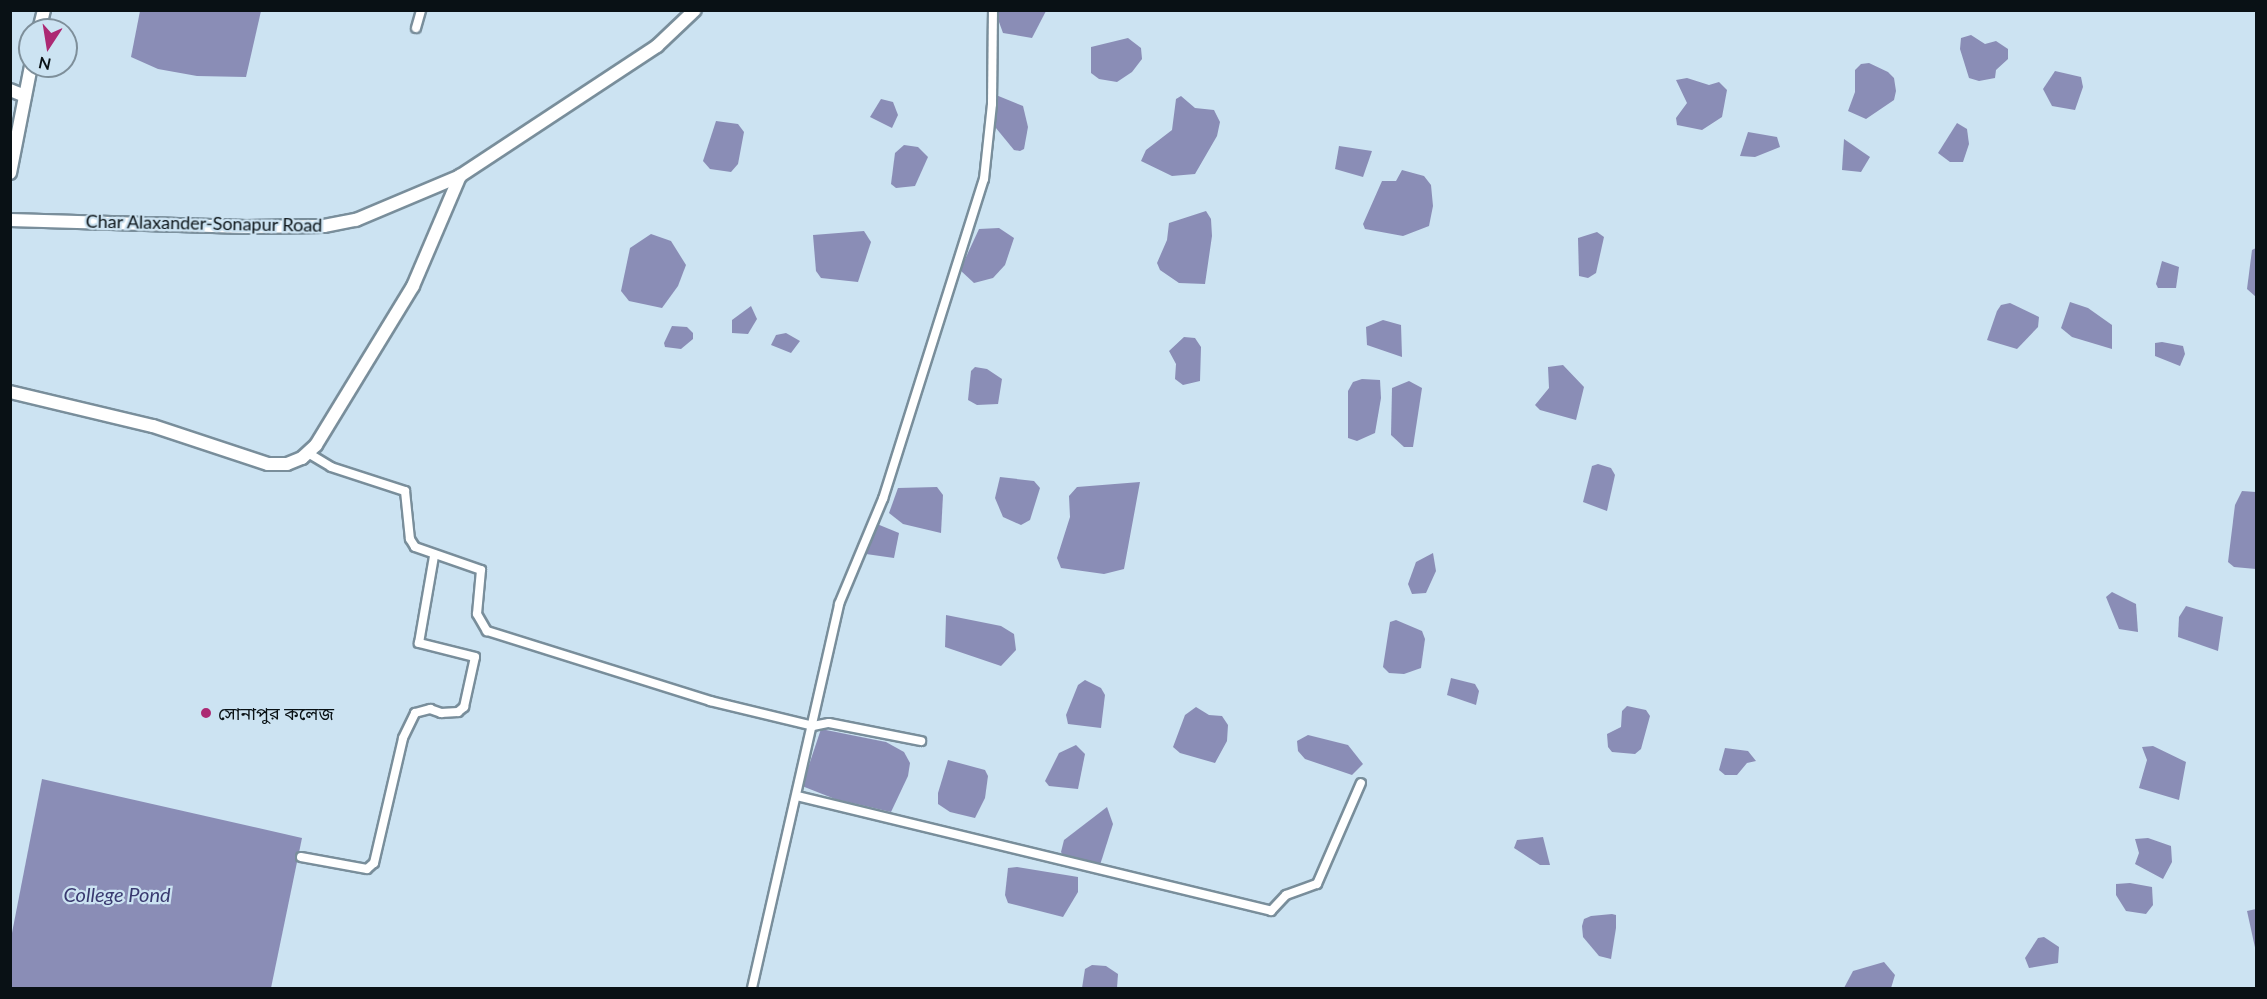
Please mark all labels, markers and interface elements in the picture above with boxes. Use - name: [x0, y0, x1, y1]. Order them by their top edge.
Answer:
- north arrow: [18, 18, 78, 78]
- text: N: [37, 54, 53, 75]
- street label: Char Alaxander-Sonapur Road: [85, 210, 323, 236]
- place label: সোনাপুর কলেজ: [218, 702, 334, 724]
- marker: সোনাপুর কলেজ: [199, 706, 213, 720]
- water label: College Pond: [63, 882, 171, 906]

